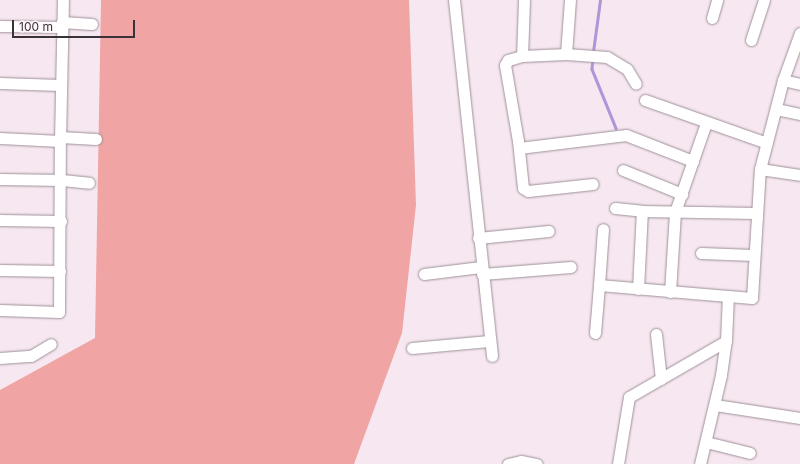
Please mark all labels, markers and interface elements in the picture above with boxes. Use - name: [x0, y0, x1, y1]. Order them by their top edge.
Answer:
- scale bar: [14, 12, 137, 38]
- text: 100 m: [19, 19, 53, 34]

